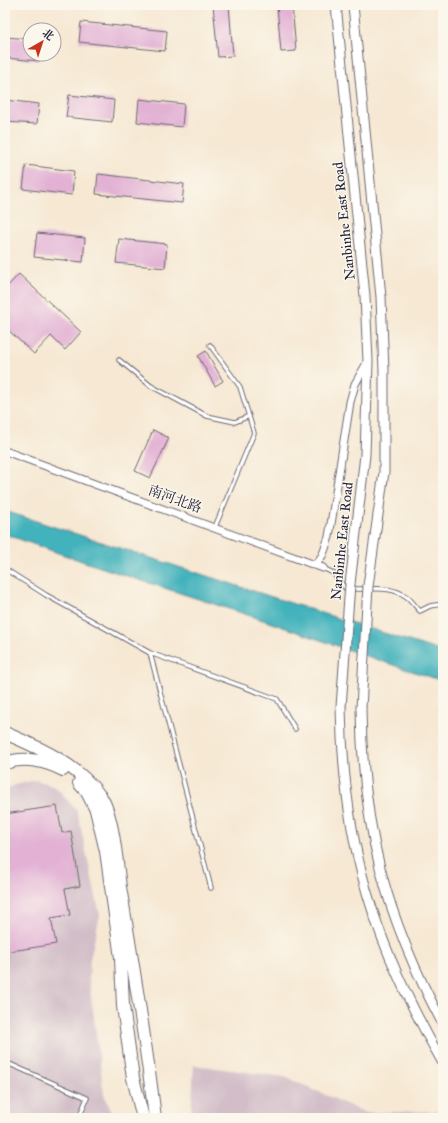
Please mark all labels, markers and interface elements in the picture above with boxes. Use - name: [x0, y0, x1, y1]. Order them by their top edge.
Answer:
- north arrow: [22, 22, 62, 62]
- text: 北: [40, 26, 56, 43]
- street label: Nanbinhe East Road: [329, 161, 359, 281]
- street label: 南河北路: [146, 481, 204, 517]
- street label: Nanbinhe East Road: [327, 481, 357, 601]

